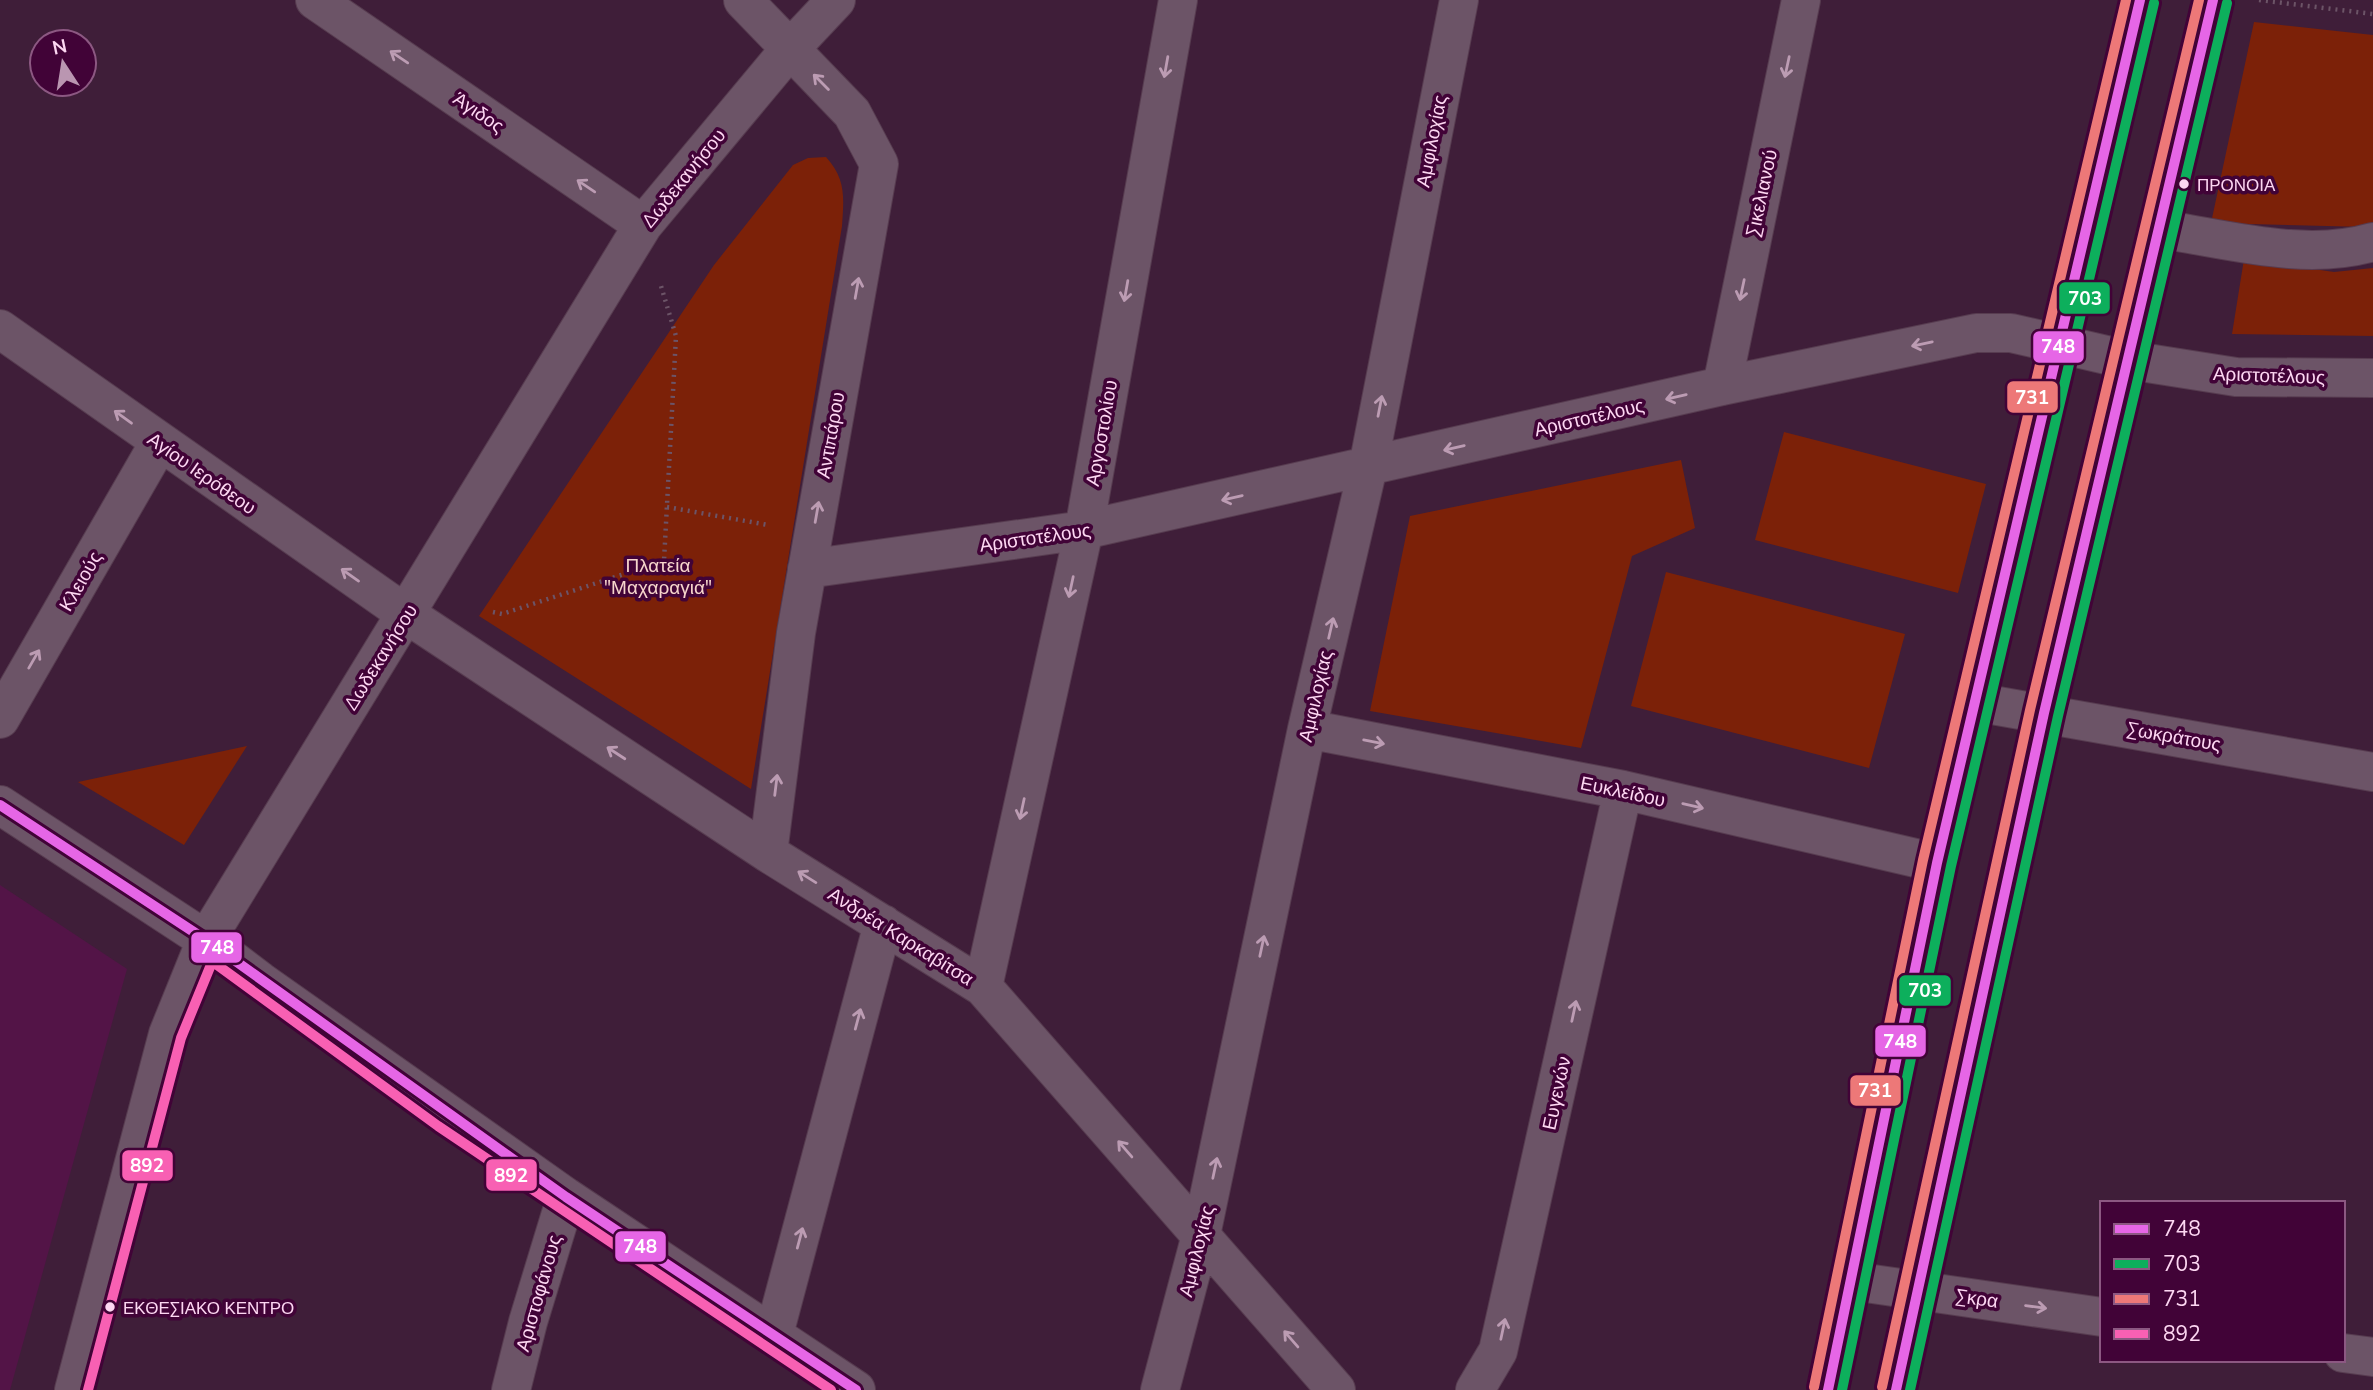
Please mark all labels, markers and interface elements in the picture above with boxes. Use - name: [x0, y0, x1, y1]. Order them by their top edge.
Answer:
- north arrow: [28, 28, 98, 98]
- text: N: [50, 33, 69, 62]
- one-way arrow: [390, 50, 409, 64]
- one-way arrow: [1159, 55, 1172, 78]
- one-way arrow: [1780, 55, 1793, 78]
- one-way arrow: [813, 74, 830, 91]
- street label: Άγιδος: [448, 86, 509, 139]
- street label: Αμφιλοχίας: [1410, 93, 1454, 190]
- street label: Δωδεκανήσου: [636, 124, 732, 234]
- street label: Σικελιανού: [1740, 147, 1784, 239]
- place label: ΠΡΟΝΟΙΑ: [2197, 174, 2276, 197]
- marker: ΠΡΟΝΟΙΑ: [2177, 177, 2191, 191]
- one-way arrow: [577, 179, 597, 193]
- one-way arrow: [851, 277, 864, 300]
- one-way arrow: [1734, 278, 1748, 301]
- one-way arrow: [1119, 279, 1132, 302]
- line badge: 703: [2058, 281, 2111, 315]
- text: 703: [2068, 286, 2102, 312]
- line badge: 748: [2032, 330, 2085, 364]
- text: 748: [2041, 334, 2075, 360]
- one-way arrow: [1911, 338, 1934, 352]
- street label: Αριστοτέλους: [2212, 361, 2326, 391]
- street label: Αργοστολίου: [1080, 378, 1124, 488]
- line badge: 731: [2006, 380, 2059, 414]
- text: 731: [2015, 385, 2049, 411]
- street label: Αντιπάρου: [811, 390, 851, 481]
- one-way arrow: [1665, 390, 1688, 404]
- street label: Αριστοτέλους: [1532, 393, 1647, 443]
- one-way arrow: [1374, 395, 1387, 418]
- one-way arrow: [114, 410, 133, 424]
- street label: Αγίου Ιερόθεου: [142, 427, 261, 521]
- one-way arrow: [1443, 441, 1466, 455]
- one-way arrow: [1221, 491, 1244, 505]
- one-way arrow: [811, 501, 824, 524]
- street label: Αριστοτέλους: [978, 517, 1093, 559]
- street label: Κλειούς: [53, 547, 108, 616]
- park label: Πλατεία "Μαχαραγιά": [604, 553, 712, 601]
- one-way arrow: [341, 568, 360, 582]
- one-way arrow: [1064, 575, 1078, 598]
- street label: Δωδεκανήσου: [338, 599, 424, 716]
- one-way arrow: [1324, 617, 1338, 640]
- street label: Αμφιλοχίας: [1293, 648, 1339, 745]
- one-way arrow: [27, 650, 41, 670]
- street label: Σωκράτους: [2125, 716, 2223, 758]
- one-way arrow: [1362, 735, 1385, 749]
- one-way arrow: [607, 745, 626, 760]
- street label: Ευκλείδου: [1578, 770, 1668, 814]
- one-way arrow: [770, 774, 783, 797]
- one-way arrow: [1015, 797, 1029, 820]
- one-way arrow: [1681, 800, 1704, 813]
- one-way arrow: [797, 869, 817, 883]
- street label: Ανδρέα Καρκαβίτσα: [823, 882, 978, 992]
- line badge: 748: [190, 931, 243, 964]
- text: 748: [200, 935, 234, 961]
- one-way arrow: [1255, 935, 1269, 958]
- line badge: 703: [1898, 974, 1952, 1007]
- text: 703: [1908, 978, 1942, 1004]
- one-way arrow: [1567, 1000, 1581, 1023]
- one-way arrow: [852, 1008, 865, 1030]
- line badge: 748: [1874, 1024, 1927, 1058]
- text: 748: [1883, 1029, 1917, 1055]
- street label: Ευγενών: [1536, 1054, 1577, 1133]
- line badge: 731: [1849, 1074, 1902, 1107]
- text: 731: [1858, 1078, 1892, 1104]
- one-way arrow: [1117, 1140, 1133, 1158]
- line badge: 892: [121, 1149, 174, 1182]
- text: 892: [130, 1153, 164, 1179]
- one-way arrow: [1209, 1157, 1223, 1180]
- line badge: 892: [485, 1158, 538, 1192]
- text: 892: [494, 1163, 528, 1189]
- legend: [2100, 1201, 2345, 1362]
- street label: Αμφιλοχίας: [1173, 1203, 1221, 1300]
- text: 748: [2163, 1215, 2201, 1243]
- one-way arrow: [794, 1228, 807, 1250]
- line badge: 748: [614, 1230, 667, 1263]
- street label: Αριστοφάνους: [510, 1232, 568, 1355]
- text: 748: [623, 1234, 657, 1260]
- text: 703: [2163, 1250, 2201, 1278]
- street label: Σκρα: [1954, 1283, 2000, 1315]
- text: 731: [2163, 1285, 2201, 1313]
- place label: ΕΚΘΕΣΙΑΚΟ ΚΕΝΤΡΟ: [123, 1297, 294, 1320]
- marker: ΕΚΘΕΣΙΑΚΟ ΚΕΝΤΡΟ: [103, 1300, 117, 1314]
- one-way arrow: [2024, 1301, 2047, 1314]
- one-way arrow: [1497, 1318, 1511, 1341]
- text: 892: [2163, 1320, 2201, 1348]
- one-way arrow: [1283, 1330, 1299, 1348]

